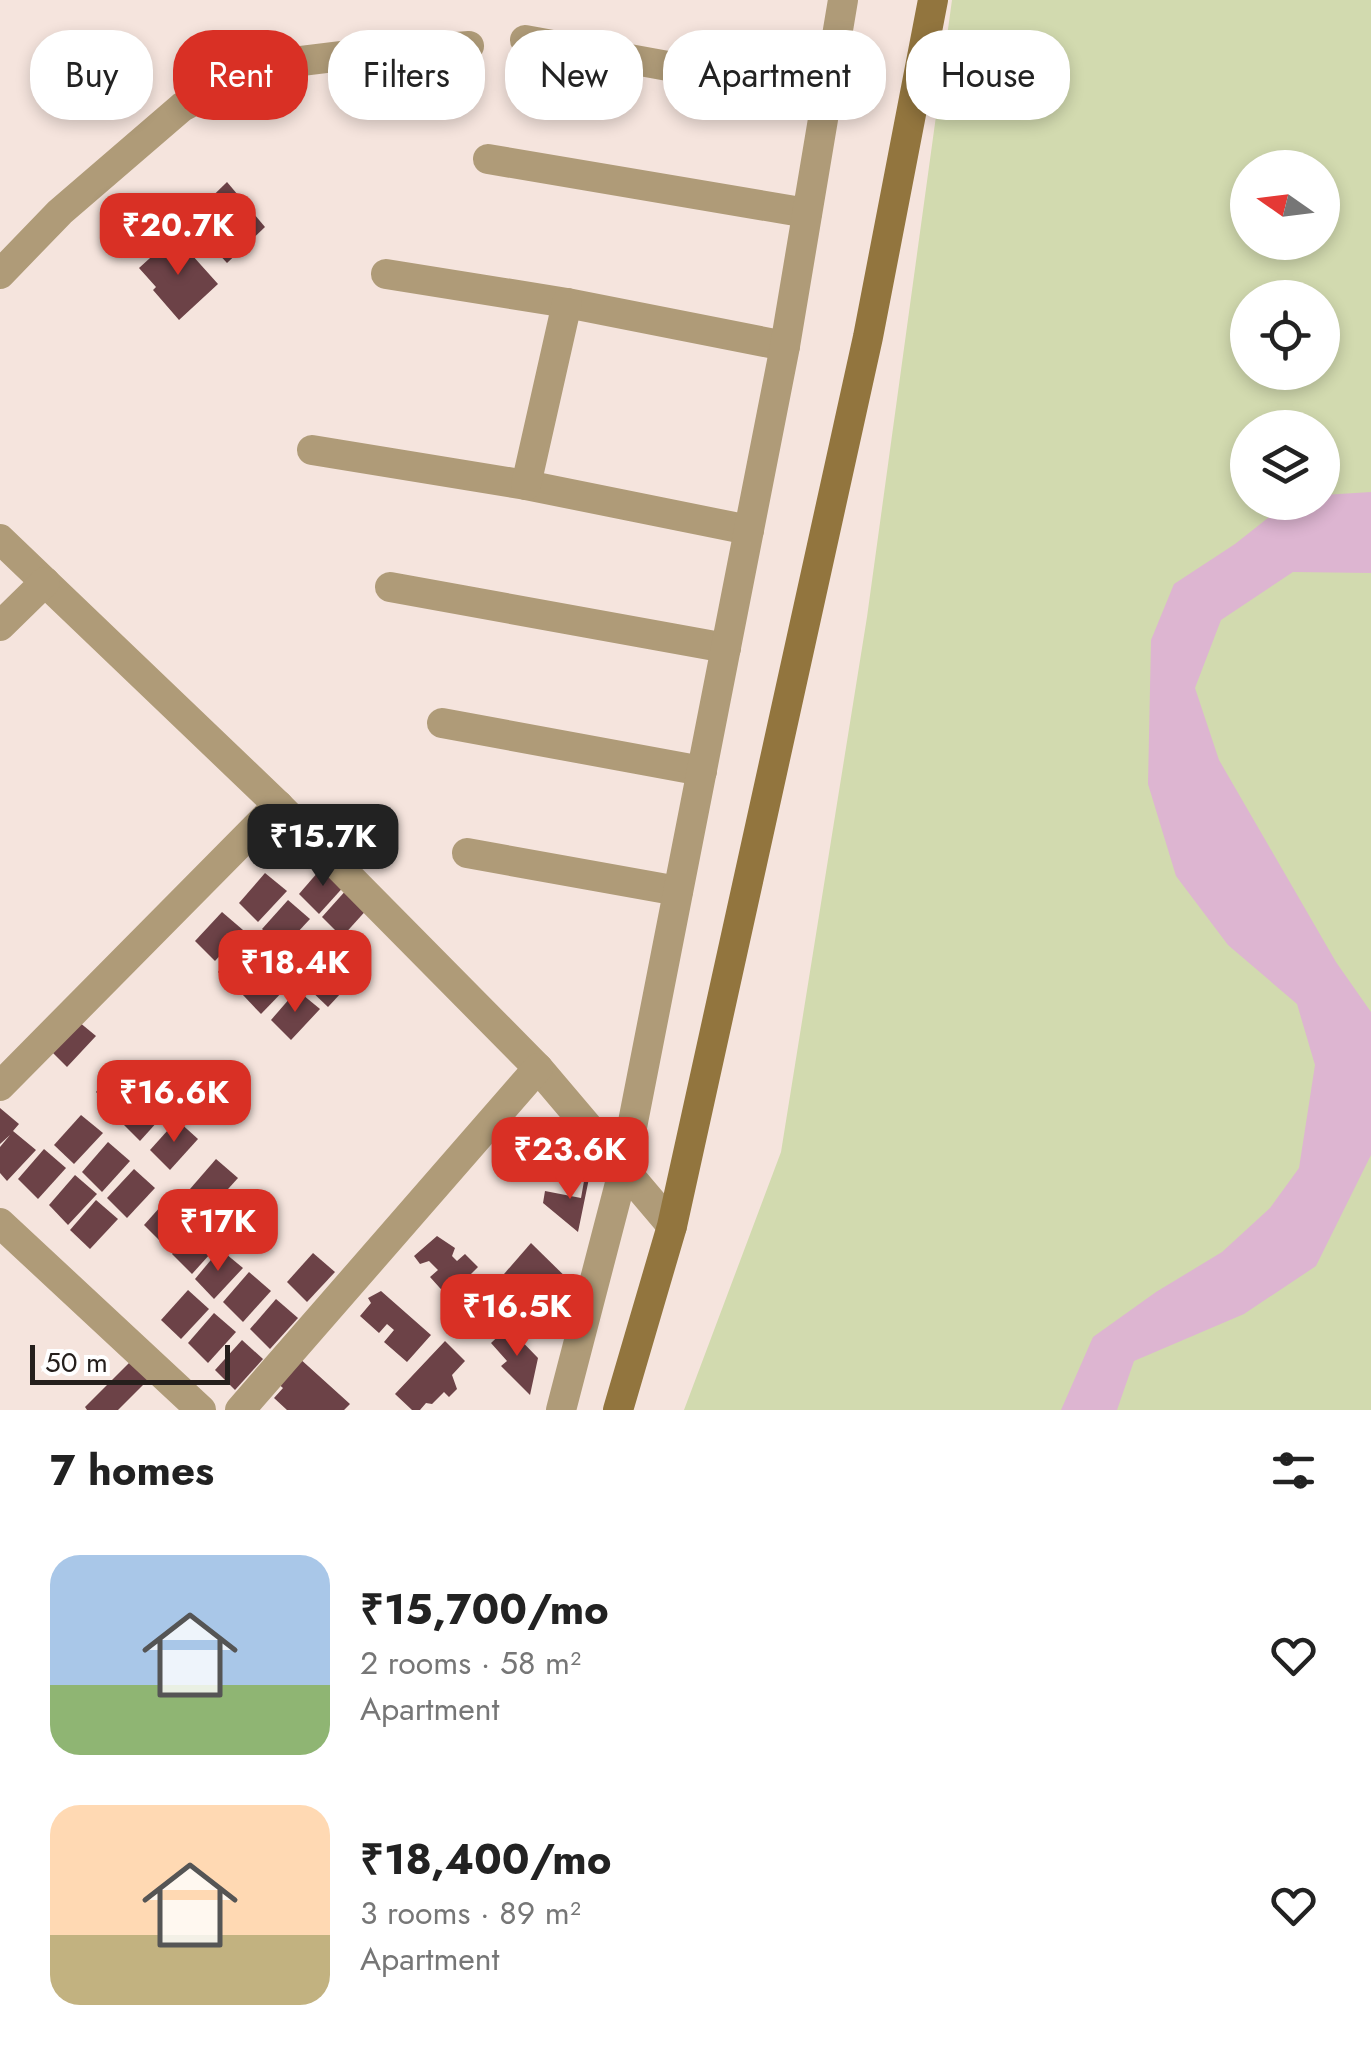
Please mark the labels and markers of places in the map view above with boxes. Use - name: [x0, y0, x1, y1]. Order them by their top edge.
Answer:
- pin: ₹20.7K: [97, 193, 259, 278]
- pin: ₹15.7K: [242, 804, 404, 889]
- pin: ₹18.4K: [214, 930, 376, 1015]
- pin: ₹16.6K: [93, 1060, 255, 1145]
- pin: ₹23.6K: [489, 1117, 651, 1202]
- pin: ₹17K: [159, 1189, 277, 1274]
- pin: ₹16.5K: [436, 1274, 598, 1359]

